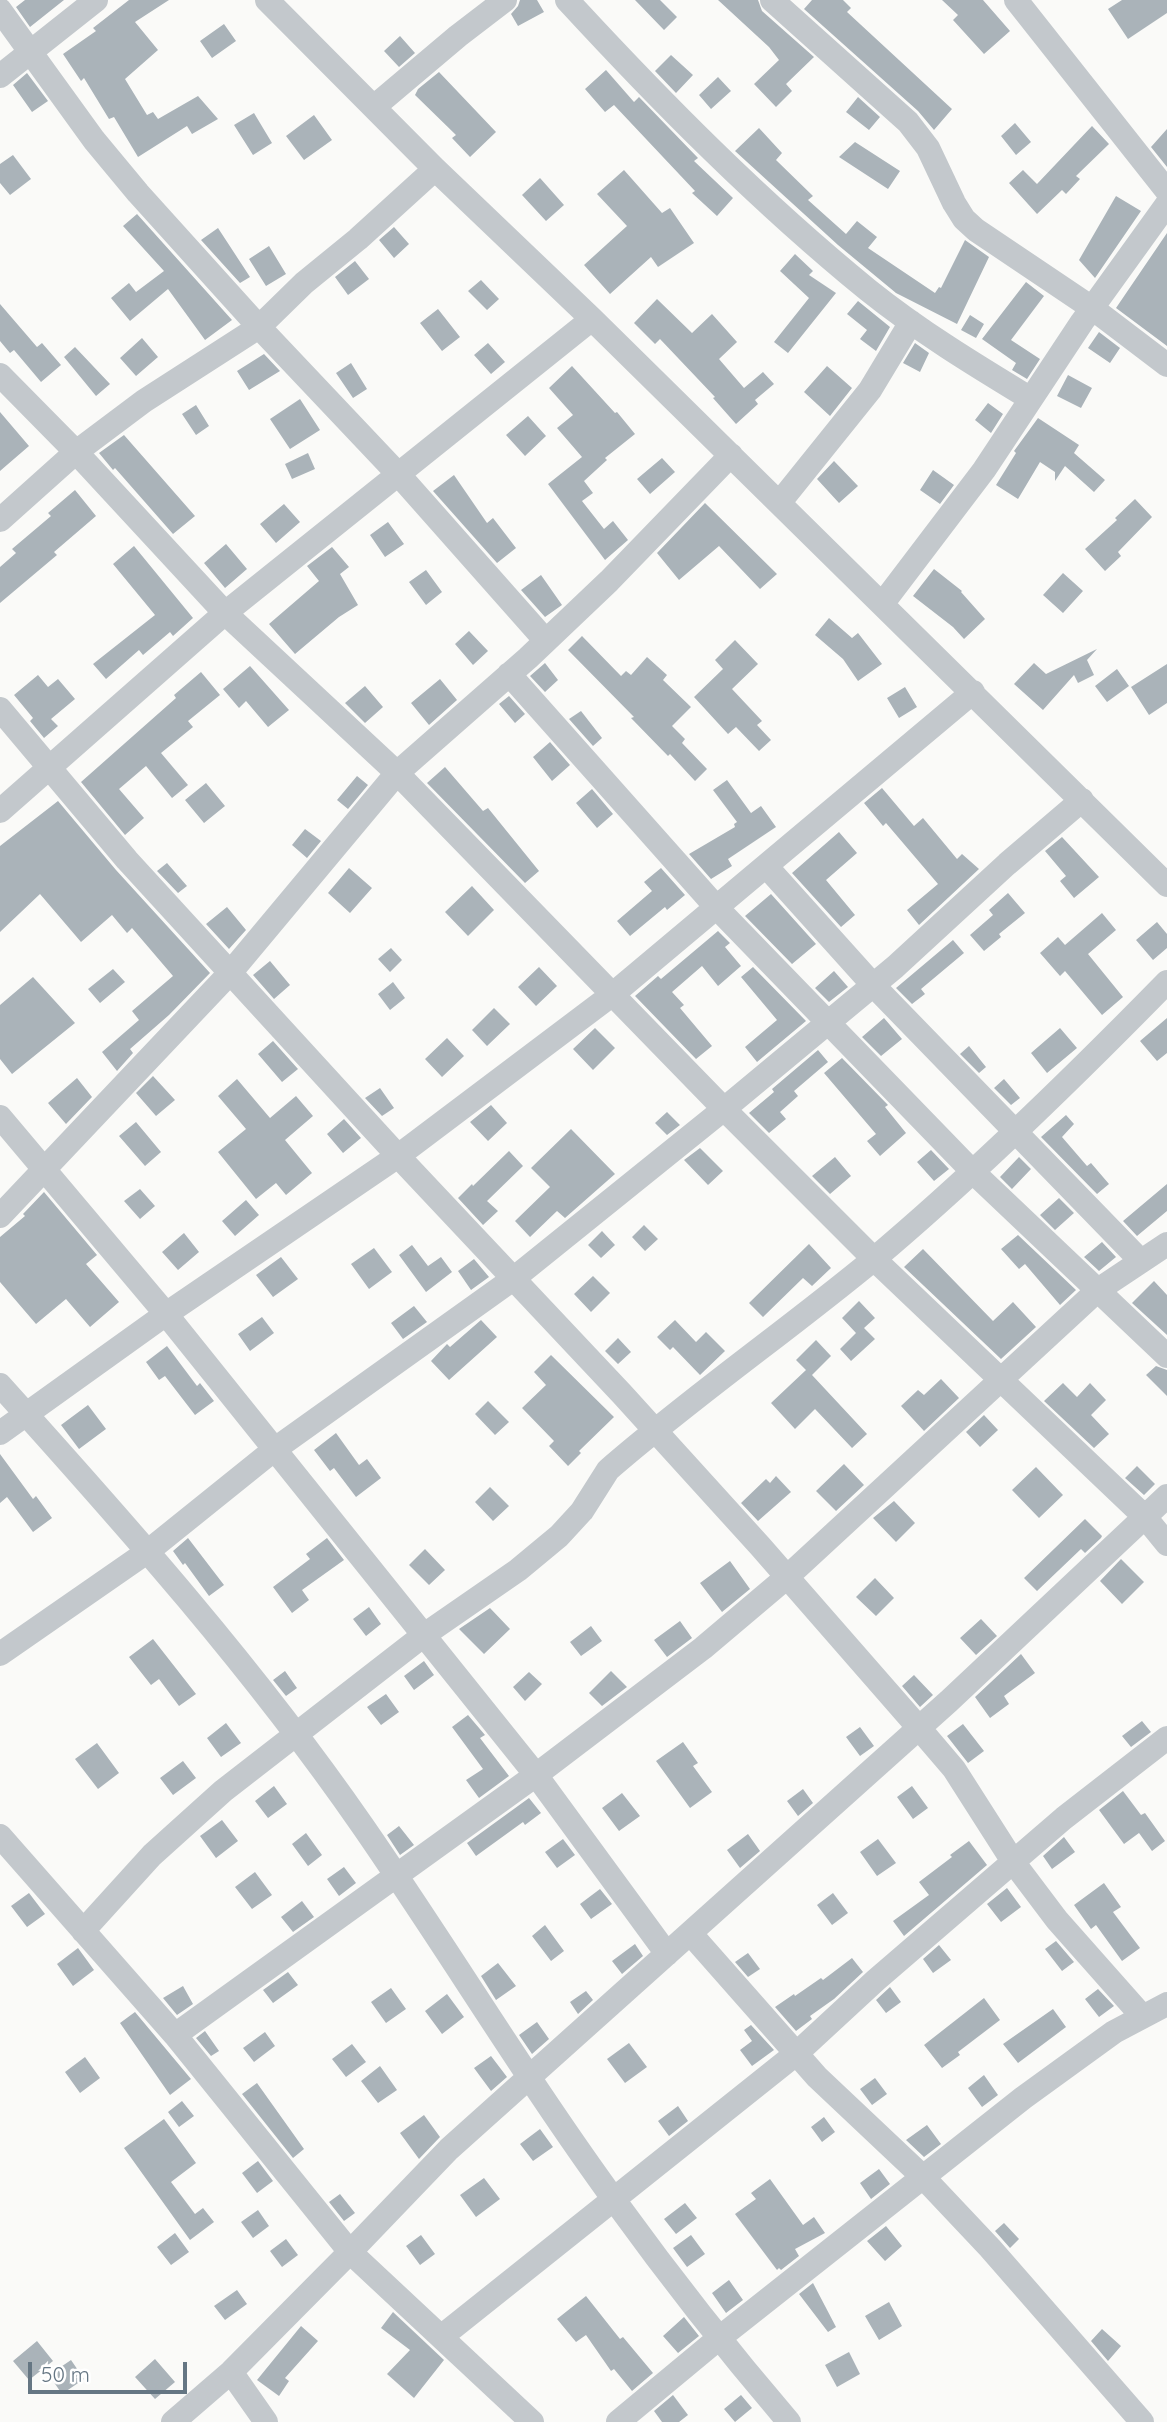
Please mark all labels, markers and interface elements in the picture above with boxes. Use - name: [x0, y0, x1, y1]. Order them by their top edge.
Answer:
- scale bar: [32, 2348, 191, 2392]
- text: 50 m: [41, 2361, 90, 2387]

